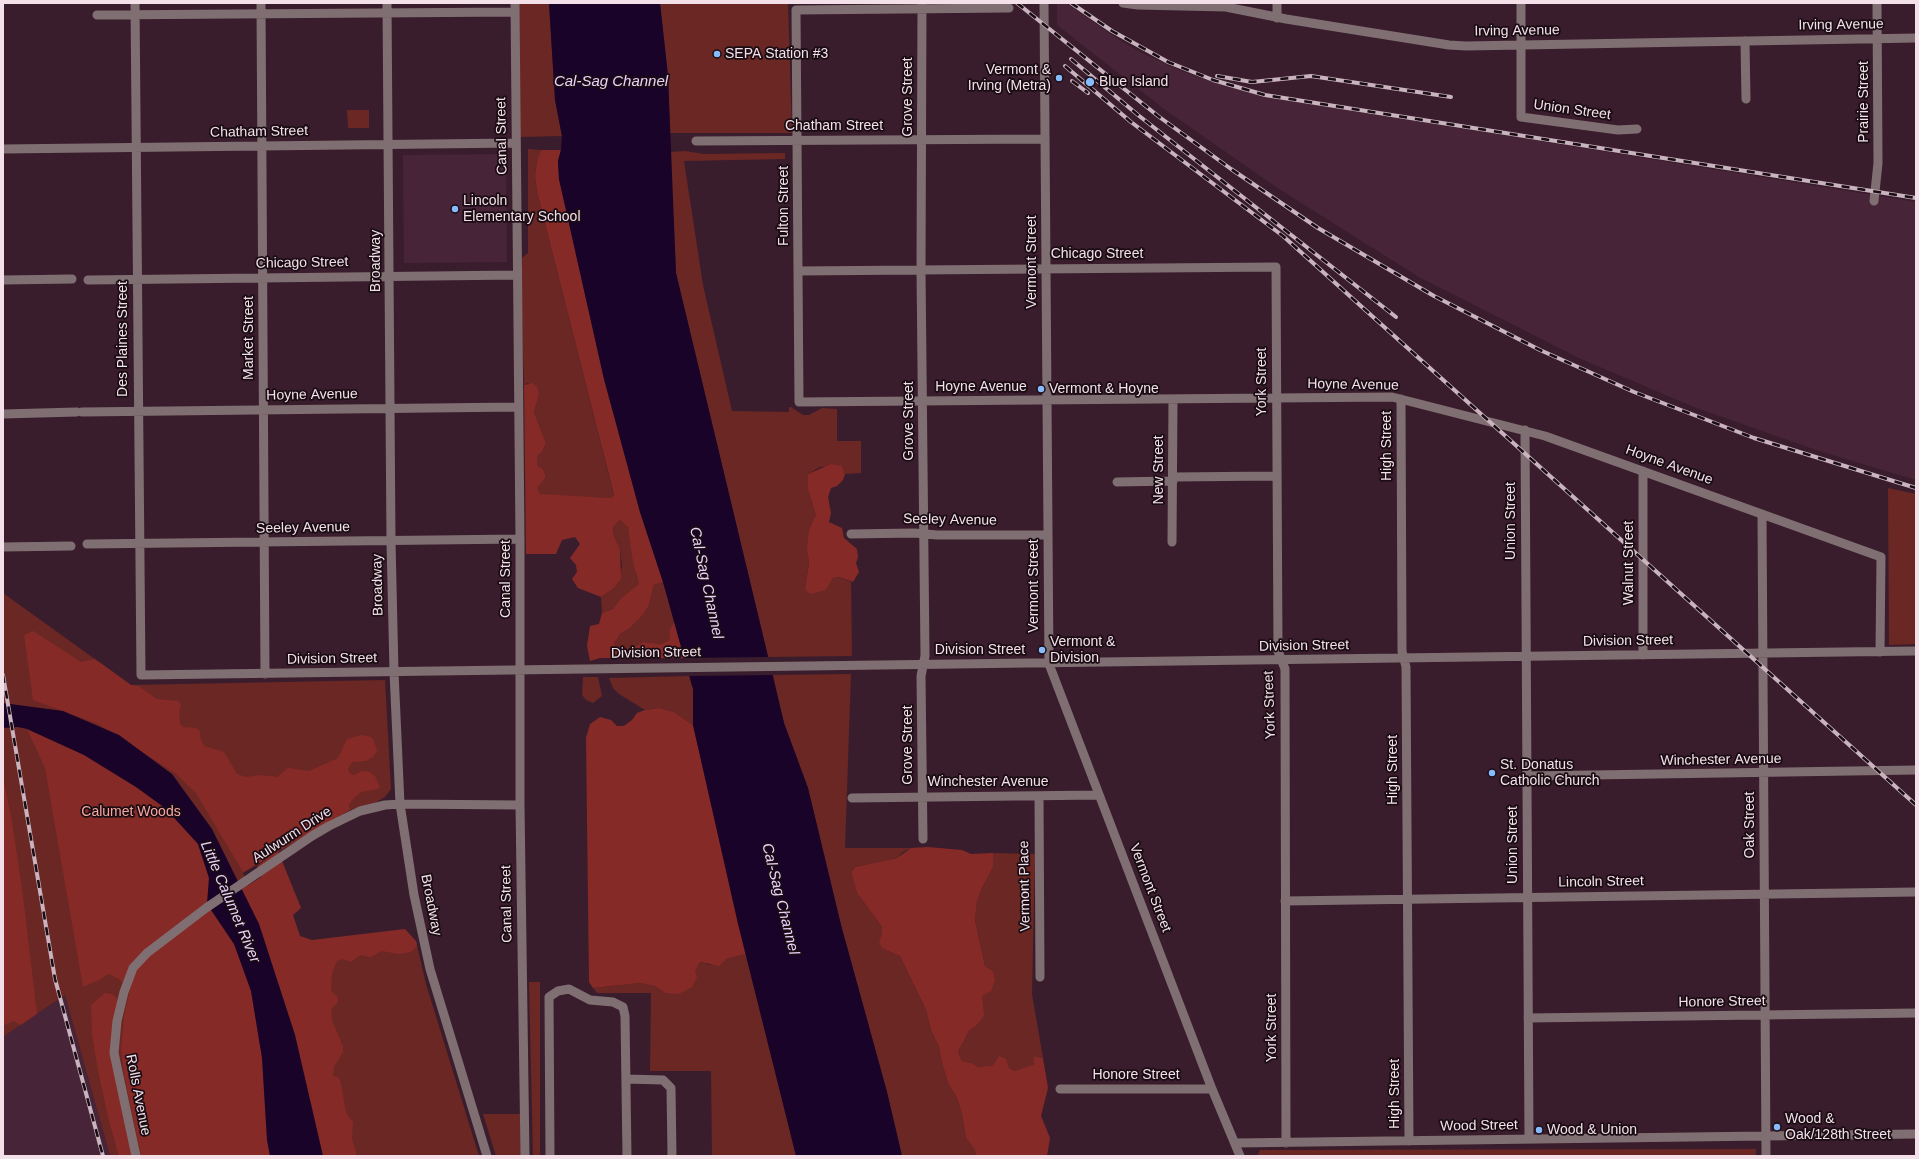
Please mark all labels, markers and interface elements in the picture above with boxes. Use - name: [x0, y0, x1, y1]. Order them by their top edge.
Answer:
- street label: Irving Avenue: [1798, 16, 1884, 34]
- street label: Irving Avenue: [1474, 22, 1560, 40]
- place label: SEPA Station #3: [725, 46, 828, 62]
- marker: SEPA Station #3: [712, 49, 722, 59]
- street label: Grove Street: [900, 57, 916, 137]
- street label: Prairie Street: [1856, 61, 1872, 143]
- place label: Vermont & Irving (Metra): [968, 62, 1051, 94]
- water label: Cal-Sag Channel: [554, 73, 668, 91]
- marker: Vermont & Irving (Metra): [1054, 73, 1064, 83]
- place label: Blue Island: [1099, 74, 1168, 90]
- marker: Blue Island: [1084, 76, 1096, 88]
- street label: Union Street: [1532, 96, 1612, 124]
- street label: Canal Street: [493, 97, 511, 175]
- street label: Chatham Street: [785, 118, 883, 134]
- street label: Chatham Street: [210, 123, 308, 141]
- street label: Fulton Street: [776, 166, 792, 246]
- place label: Lincoln Elementary School: [463, 193, 581, 226]
- marker: Lincoln Elementary School: [450, 204, 460, 214]
- street label: Vermont Street: [1024, 215, 1040, 309]
- street label: Broadway: [368, 230, 384, 292]
- street label: Chicago Street: [1051, 246, 1143, 262]
- street label: Chicago Street: [256, 254, 348, 272]
- street label: Des Plaines Street: [115, 281, 131, 397]
- street label: Market Street: [241, 296, 257, 380]
- street label: York Street: [1254, 348, 1270, 416]
- street label: Hoyne Avenue: [1307, 376, 1399, 394]
- street label: Hoyne Avenue: [935, 379, 1027, 395]
- street label: Grove Street: [901, 381, 917, 461]
- place label: Vermont & Hoyne: [1049, 381, 1159, 397]
- marker: Vermont & Hoyne: [1036, 384, 1046, 394]
- street label: Hoyne Avenue: [266, 386, 358, 404]
- street label: High Street: [1379, 411, 1395, 481]
- street label: New Street: [1151, 435, 1167, 505]
- street label: Hoyne Avenue: [1623, 441, 1715, 489]
- street label: Union Street: [1503, 482, 1519, 560]
- street label: Seeley Avenue: [903, 511, 997, 529]
- street label: Seeley Avenue: [256, 519, 350, 537]
- street label: Walnut Street: [1621, 521, 1637, 605]
- water label: Cal-Sag Channel: [685, 525, 727, 641]
- street label: Vermont Street: [1026, 539, 1042, 633]
- street label: Canal Street: [498, 540, 514, 618]
- street label: Broadway: [369, 554, 387, 616]
- street label: Division Street: [1583, 632, 1673, 650]
- place label: Vermont & Division: [1050, 634, 1115, 666]
- street label: Division Street: [1259, 637, 1349, 655]
- street label: Division Street: [935, 642, 1025, 658]
- street label: Division Street: [611, 644, 701, 662]
- marker: Vermont & Division: [1037, 645, 1047, 655]
- street label: Division Street: [287, 650, 377, 668]
- street label: York Street: [1260, 670, 1280, 740]
- street label: Grove Street: [900, 705, 916, 785]
- street label: High Street: [1385, 735, 1401, 805]
- street label: Winchester Avenue: [1660, 751, 1782, 769]
- place label: St. Donatus Catholic Church: [1500, 757, 1600, 790]
- marker: St. Donatus Catholic Church: [1487, 768, 1497, 778]
- street label: Winchester Avenue: [927, 774, 1049, 790]
- street label: Oak Street: [1742, 792, 1758, 858]
- street label: Aulwurm Drive: [249, 803, 335, 867]
- park label: Calumet Woods: [81, 804, 181, 820]
- street label: Union Street: [1505, 806, 1521, 884]
- water label: Little Calumet River: [196, 838, 264, 966]
- street label: Vermont Place: [1016, 840, 1034, 932]
- water label: Cal-Sag Channel: [757, 841, 803, 957]
- street label: Vermont Street: [1125, 841, 1175, 935]
- street label: Canal Street: [498, 865, 516, 943]
- street label: Broadway: [417, 873, 445, 937]
- street label: Lincoln Street: [1558, 873, 1644, 891]
- street label: Honore Street: [1678, 993, 1766, 1011]
- street label: York Street: [1264, 994, 1280, 1062]
- street label: Rolls Avenue: [122, 1053, 154, 1137]
- street label: High Street: [1387, 1059, 1403, 1129]
- street label: Honore Street: [1092, 1067, 1180, 1083]
- place label: Wood & Oak/128th Street: [1785, 1111, 1891, 1144]
- street label: Wood Street: [1440, 1117, 1518, 1135]
- place label: Wood & Union: [1547, 1122, 1637, 1138]
- marker: Wood & Oak/128th Street: [1772, 1122, 1782, 1132]
- marker: Wood & Union: [1534, 1125, 1544, 1135]

